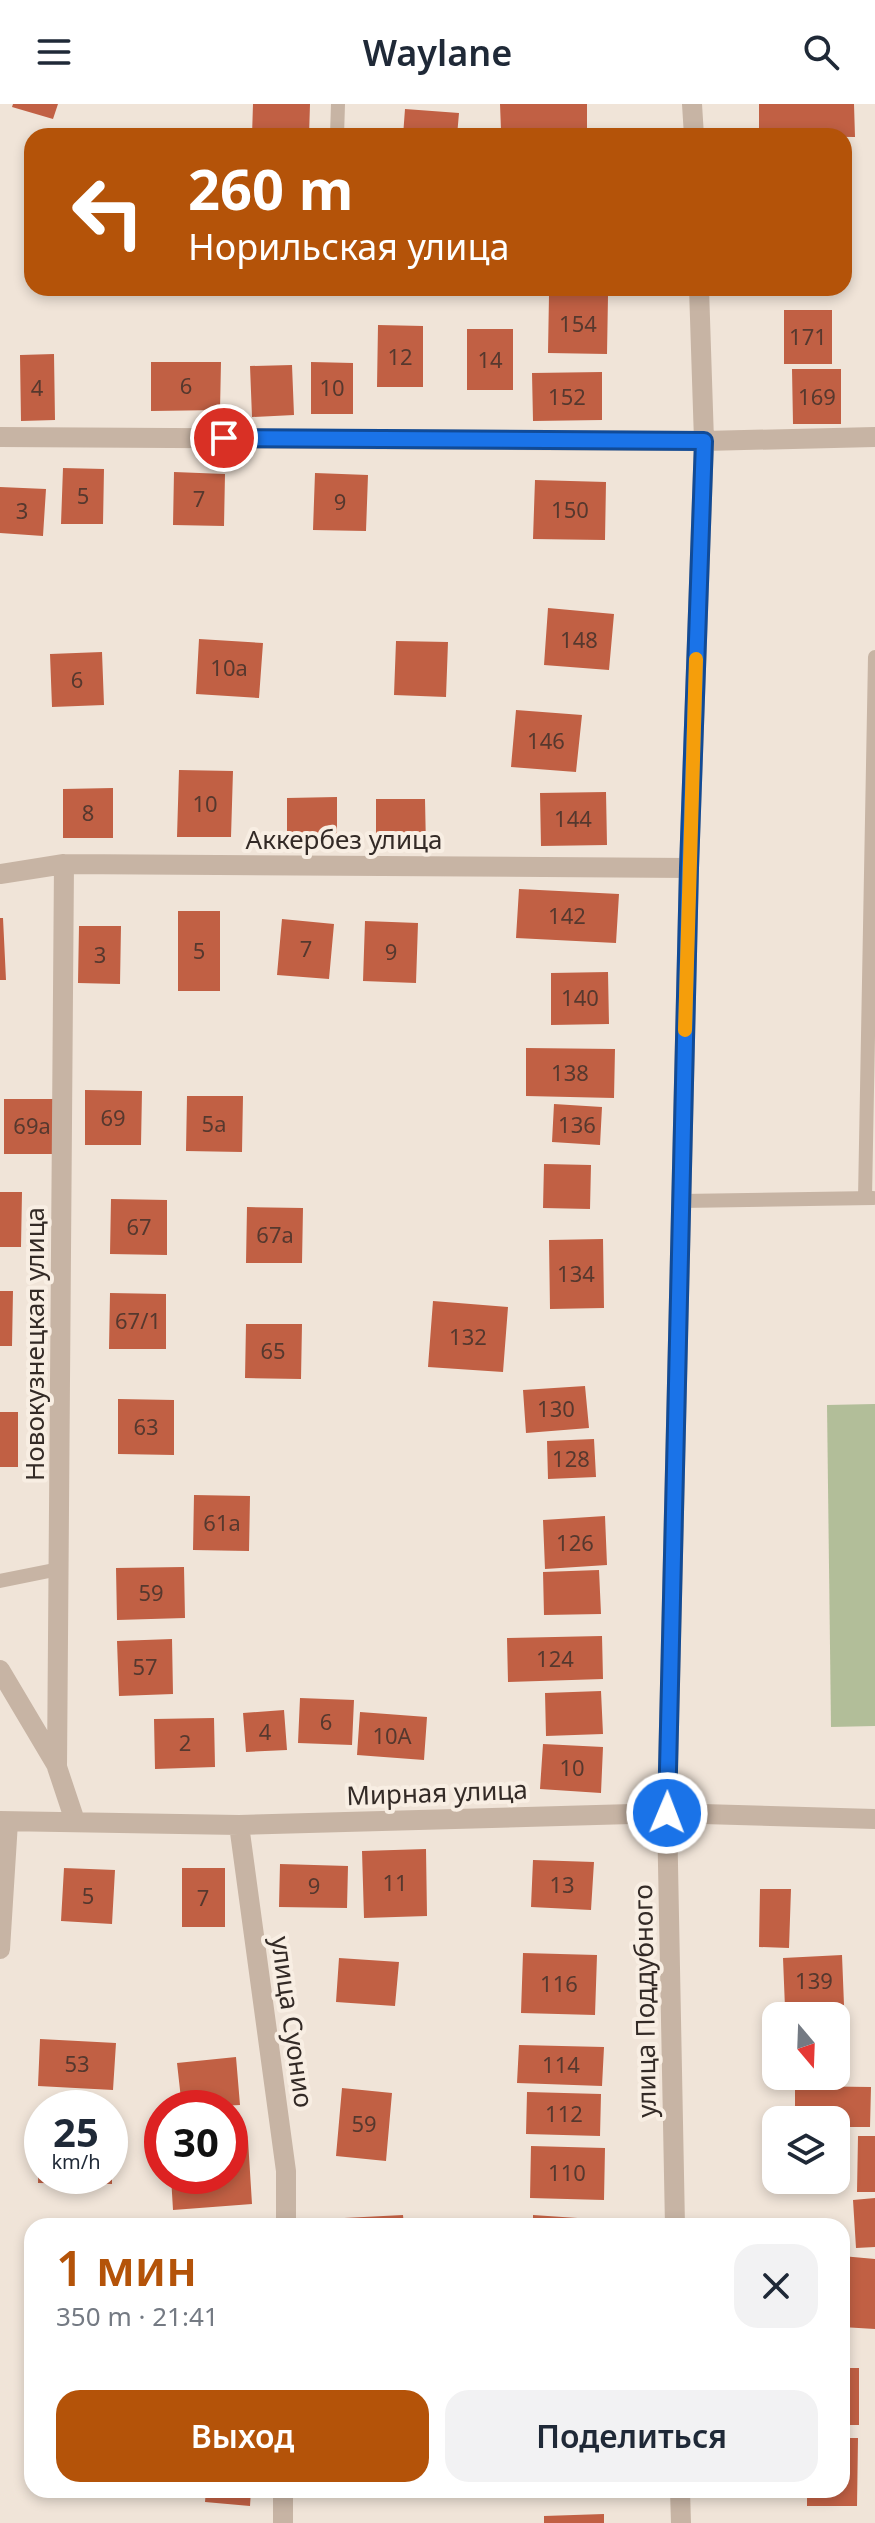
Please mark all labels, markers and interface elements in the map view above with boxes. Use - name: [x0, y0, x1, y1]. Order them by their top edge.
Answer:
- text: Waylane: [363, 28, 512, 77]
- icon: menu: [32, 30, 76, 74]
- icon: search: [799, 30, 843, 74]
- text: 260 m: [188, 150, 353, 226]
- icon: left: [56, 160, 160, 264]
- text: Норильская улица: [188, 222, 509, 271]
- house number: 154: [559, 308, 597, 338]
- house number: 171: [789, 321, 827, 351]
- house number: 12: [387, 341, 413, 371]
- house number: 14: [477, 344, 503, 374]
- house number: 6: [180, 370, 192, 400]
- house number: 4: [31, 372, 44, 402]
- house number: 10: [319, 372, 345, 402]
- house number: 152: [548, 381, 586, 411]
- house number: 169: [798, 381, 836, 411]
- pin: [190, 404, 258, 472]
- icon: arrive: [202, 416, 246, 460]
- house number: 5: [77, 480, 89, 510]
- house number: 7: [193, 483, 205, 513]
- house number: 9: [334, 486, 346, 516]
- house number: 150: [551, 494, 589, 524]
- house number: 3: [16, 495, 28, 525]
- house number: 148: [560, 624, 598, 654]
- house number: 10а: [210, 652, 248, 682]
- house number: 6: [71, 664, 83, 694]
- house number: 146: [527, 725, 565, 755]
- house number: 10: [192, 788, 218, 818]
- house number: 8: [82, 797, 94, 827]
- house number: 144: [554, 803, 592, 833]
- street label: Аккербез улица: [246, 821, 442, 857]
- house number: 142: [548, 900, 586, 930]
- house number: 7: [300, 933, 312, 963]
- house number: 5: [193, 935, 205, 965]
- house number: 9: [385, 936, 397, 966]
- house number: 3: [94, 939, 106, 969]
- house number: 140: [561, 982, 599, 1012]
- house number: 138: [551, 1057, 589, 1087]
- house number: 69: [100, 1102, 126, 1132]
- house number: 5а: [202, 1108, 226, 1138]
- house number: 136: [558, 1109, 596, 1139]
- house number: 69а: [13, 1110, 51, 1140]
- street label: Новокузнецкая улица: [16, 1207, 52, 1481]
- house number: 67: [126, 1211, 152, 1241]
- house number: 67а: [256, 1219, 294, 1249]
- house number: 134: [557, 1258, 595, 1288]
- house number: 67/1: [115, 1305, 161, 1335]
- house number: 132: [449, 1321, 487, 1351]
- house number: 65: [260, 1335, 286, 1365]
- house number: 130: [537, 1393, 575, 1423]
- house number: 63: [133, 1411, 159, 1441]
- house number: 128: [552, 1443, 590, 1473]
- house number: 61а: [203, 1507, 241, 1537]
- house number: 126: [556, 1527, 594, 1557]
- house number: 59: [138, 1577, 164, 1607]
- house number: 124: [536, 1643, 574, 1673]
- house number: 57: [132, 1651, 158, 1681]
- house number: 6: [320, 1706, 332, 1736]
- house number: 4: [259, 1716, 272, 1746]
- house number: 10А: [372, 1720, 413, 1750]
- house number: 2: [179, 1727, 191, 1757]
- house number: 10: [559, 1752, 585, 1782]
- street label: Мирная улица: [346, 1771, 528, 1813]
- position arrow: [625, 1771, 709, 1855]
- house number: 11: [382, 1867, 408, 1897]
- house number: 13: [549, 1869, 575, 1899]
- house number: 9: [308, 1870, 320, 1900]
- house number: 5: [82, 1880, 94, 1910]
- house number: 7: [197, 1882, 209, 1912]
- street label: улица Поддубного: [624, 1884, 664, 2118]
- street label: улица Суонио: [263, 1934, 323, 2110]
- house number: 139: [795, 1965, 833, 1995]
- house number: 116: [540, 1968, 578, 1998]
- north arrow: [762, 2002, 850, 2090]
- map controls: [762, 2002, 850, 2194]
- house number: 53: [64, 2048, 90, 2078]
- house number: 114: [542, 2049, 580, 2079]
- speed limit sign: 30: [144, 2090, 248, 2194]
- house number: 112: [545, 2098, 583, 2128]
- text: 25: [53, 2104, 99, 2159]
- button: layers: [762, 2106, 850, 2194]
- house number: 59: [351, 2108, 377, 2138]
- text: km/h: [51, 2148, 101, 2175]
- house number: 110: [548, 2157, 586, 2187]
- text: 1 мин: [56, 2235, 197, 2300]
- button: close: [734, 2244, 818, 2328]
- text: 350 m · 21:41: [56, 2298, 219, 2334]
- button: Выход: [56, 2390, 429, 2482]
- button: Поделиться: [445, 2390, 818, 2482]

